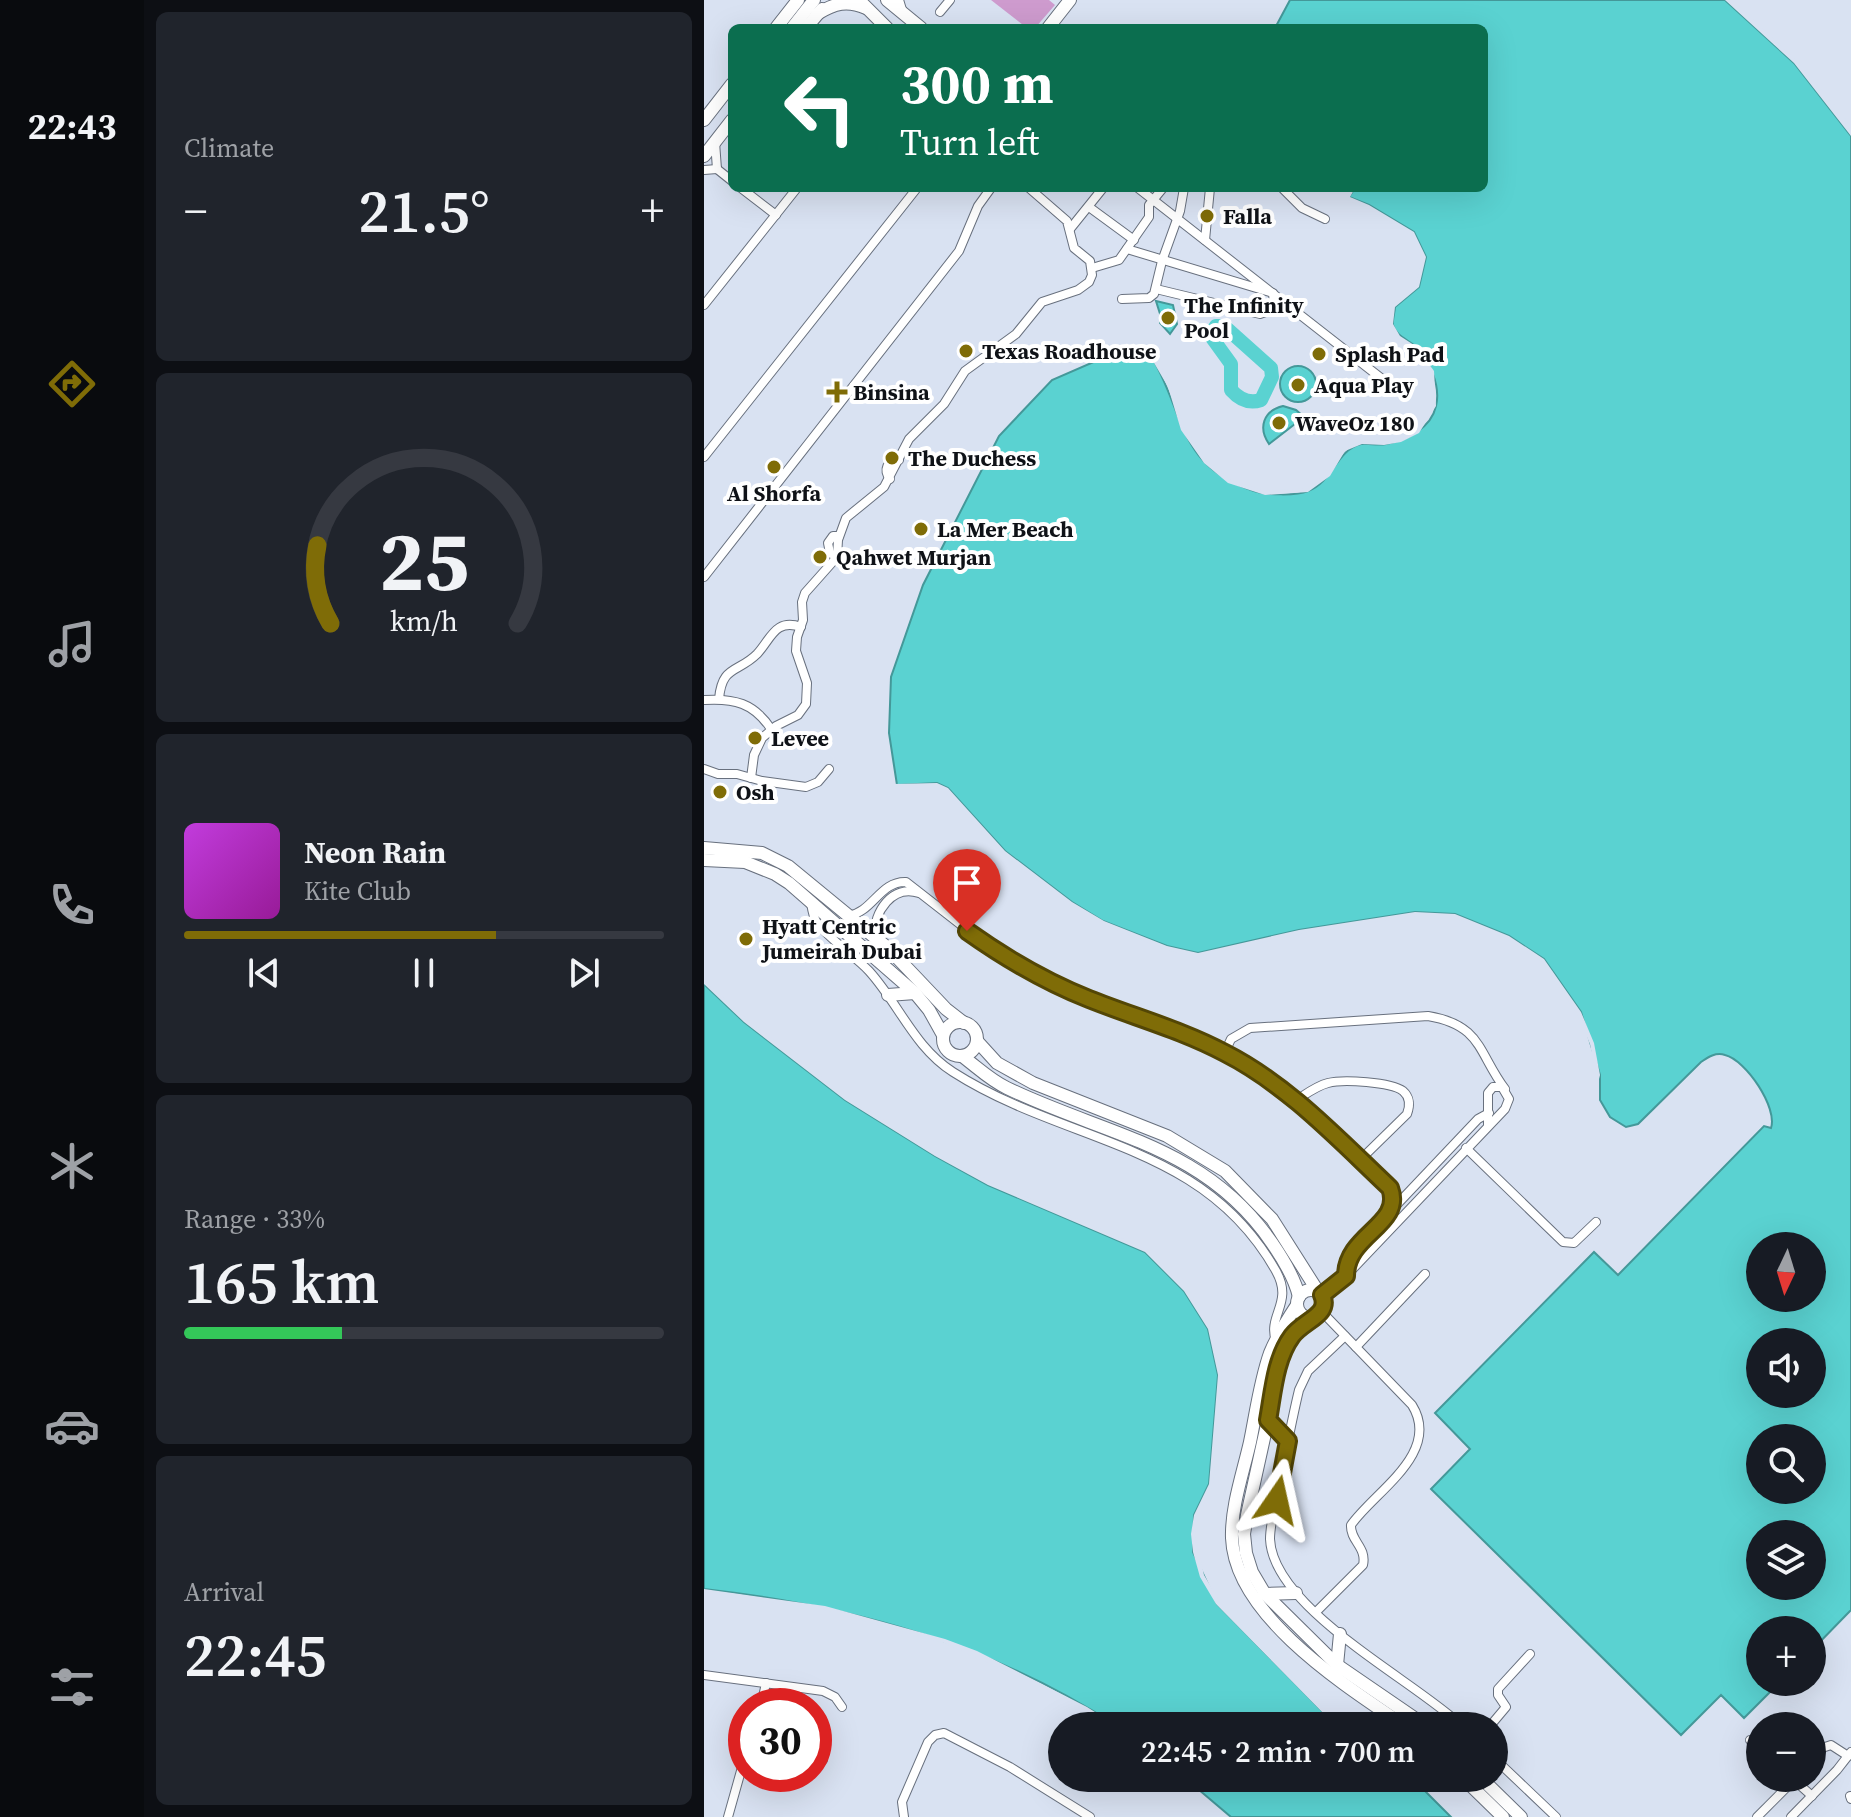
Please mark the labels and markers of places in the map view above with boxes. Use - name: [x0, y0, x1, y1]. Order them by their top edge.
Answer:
- place label: Falla: [1223, 201, 1272, 231]
- marker: Falla: [1198, 207, 1216, 225]
- place label: The Infinity Pool: [1184, 290, 1304, 345]
- marker: The Infinity Pool: [1159, 309, 1177, 327]
- place label: Texas Roadhouse: [982, 336, 1157, 366]
- place label: Splash Pad: [1335, 339, 1444, 369]
- marker: Texas Roadhouse: [957, 342, 975, 360]
- marker: Splash Pad: [1310, 345, 1328, 363]
- place label: Aqua Play: [1314, 370, 1414, 400]
- marker: Aqua Play: [1289, 376, 1307, 394]
- place label: Binsina: [853, 377, 930, 407]
- marker: Binsina: [828, 383, 846, 401]
- place label: WaveOz 180: [1295, 408, 1415, 438]
- marker: WaveOz 180: [1270, 414, 1288, 432]
- place label: The Duchess: [908, 443, 1036, 473]
- marker: The Duchess: [883, 449, 901, 467]
- marker: Al Shorfa: [765, 458, 783, 476]
- place label: Al Shorfa: [727, 478, 822, 508]
- place label: La Mer Beach: [937, 514, 1074, 544]
- marker: La Mer Beach: [912, 520, 930, 538]
- place label: Qahwet Murjan: [836, 542, 992, 572]
- marker: Qahwet Murjan: [811, 548, 829, 566]
- place label: Levee: [771, 723, 829, 753]
- marker: Levee: [746, 729, 764, 747]
- place label: Osh: [736, 777, 775, 807]
- marker: Osh: [711, 783, 729, 801]
- pin: [933, 849, 1001, 931]
- place label: Hyatt Centric Jumeirah Dubai: [760, 911, 922, 966]
- marker: Hyatt Centric Jumeirah Dubai: [737, 930, 755, 948]

